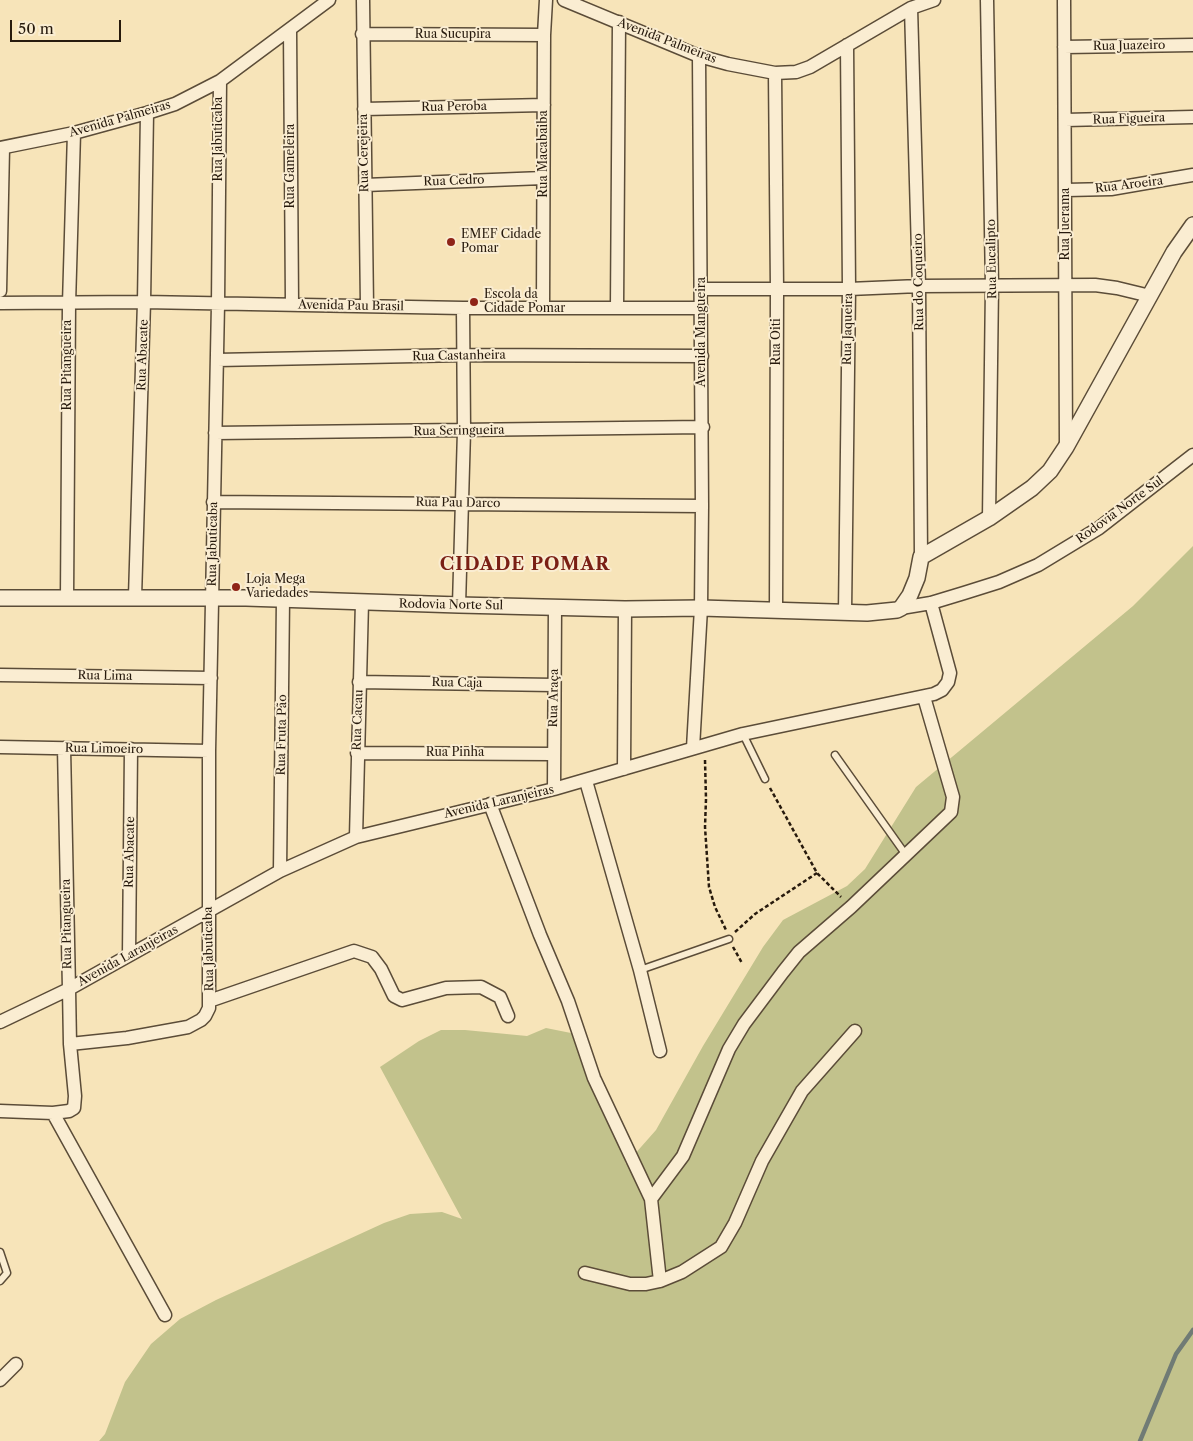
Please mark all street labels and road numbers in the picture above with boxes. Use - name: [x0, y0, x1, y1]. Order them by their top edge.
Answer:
- street label: Avenida Palmeiras: [616, 16, 718, 66]
- street label: Rua Sucupira: [415, 28, 491, 42]
- street label: Rua Juazeiro: [1093, 38, 1165, 54]
- street label: Rua Jabuticaba: [212, 97, 226, 181]
- street label: Avenida Palmeiras: [68, 98, 172, 140]
- street label: Rua Peroba: [421, 99, 487, 115]
- street label: Rua Macabaiba: [537, 110, 551, 198]
- street label: Rua Figueira: [1093, 111, 1165, 127]
- street label: Rua Cerejeira: [356, 114, 372, 192]
- street label: Rua Gameleira: [284, 124, 298, 208]
- street label: Rua Cedro: [423, 173, 485, 189]
- street label: Rua Aroeira: [1094, 174, 1164, 196]
- street label: Rua Juerama: [1059, 188, 1073, 260]
- street label: Rua Eucalipto: [984, 219, 1000, 299]
- street label: Rua do Coqueiro: [911, 233, 927, 331]
- street label: Avenida Mangueira: [695, 277, 709, 387]
- street label: Rua Jaqueira: [840, 293, 856, 365]
- street label: Avenida Pau Brasil: [298, 298, 404, 314]
- street label: Rua Oiti: [770, 318, 784, 366]
- street label: Rua Abacate: [135, 319, 151, 391]
- street label: Rua Pitangueira: [61, 320, 75, 410]
- street label: Rua Castanheira: [412, 348, 506, 364]
- street label: Rua Seringueira: [413, 423, 505, 439]
- street label: Rodovia Norte Sul: [1074, 474, 1166, 546]
- street label: Rua Pau Darco: [415, 495, 501, 511]
- street label: Rua Jabuticaba: [205, 501, 221, 587]
- street label: Rodovia Norte Sul: [399, 597, 503, 613]
- street label: Rua Lima: [78, 668, 132, 684]
- street label: Rua Araça: [546, 669, 562, 727]
- street label: Rua Caja: [431, 675, 483, 691]
- street label: Rua Cacau: [350, 689, 366, 751]
- street label: Rua Fruta Pão: [274, 694, 290, 776]
- street label: Rua Limoeiro: [65, 741, 143, 757]
- street label: Rua Pinha: [426, 746, 484, 760]
- street label: Avenida Laranjeiras: [443, 782, 555, 822]
- street label: Rua Abacate: [122, 816, 138, 888]
- street label: Rua Pitangueira: [59, 878, 75, 970]
- street label: Rua Jabuticaba: [201, 906, 217, 992]
- street label: Avenida Laranjeiras: [75, 922, 181, 990]

